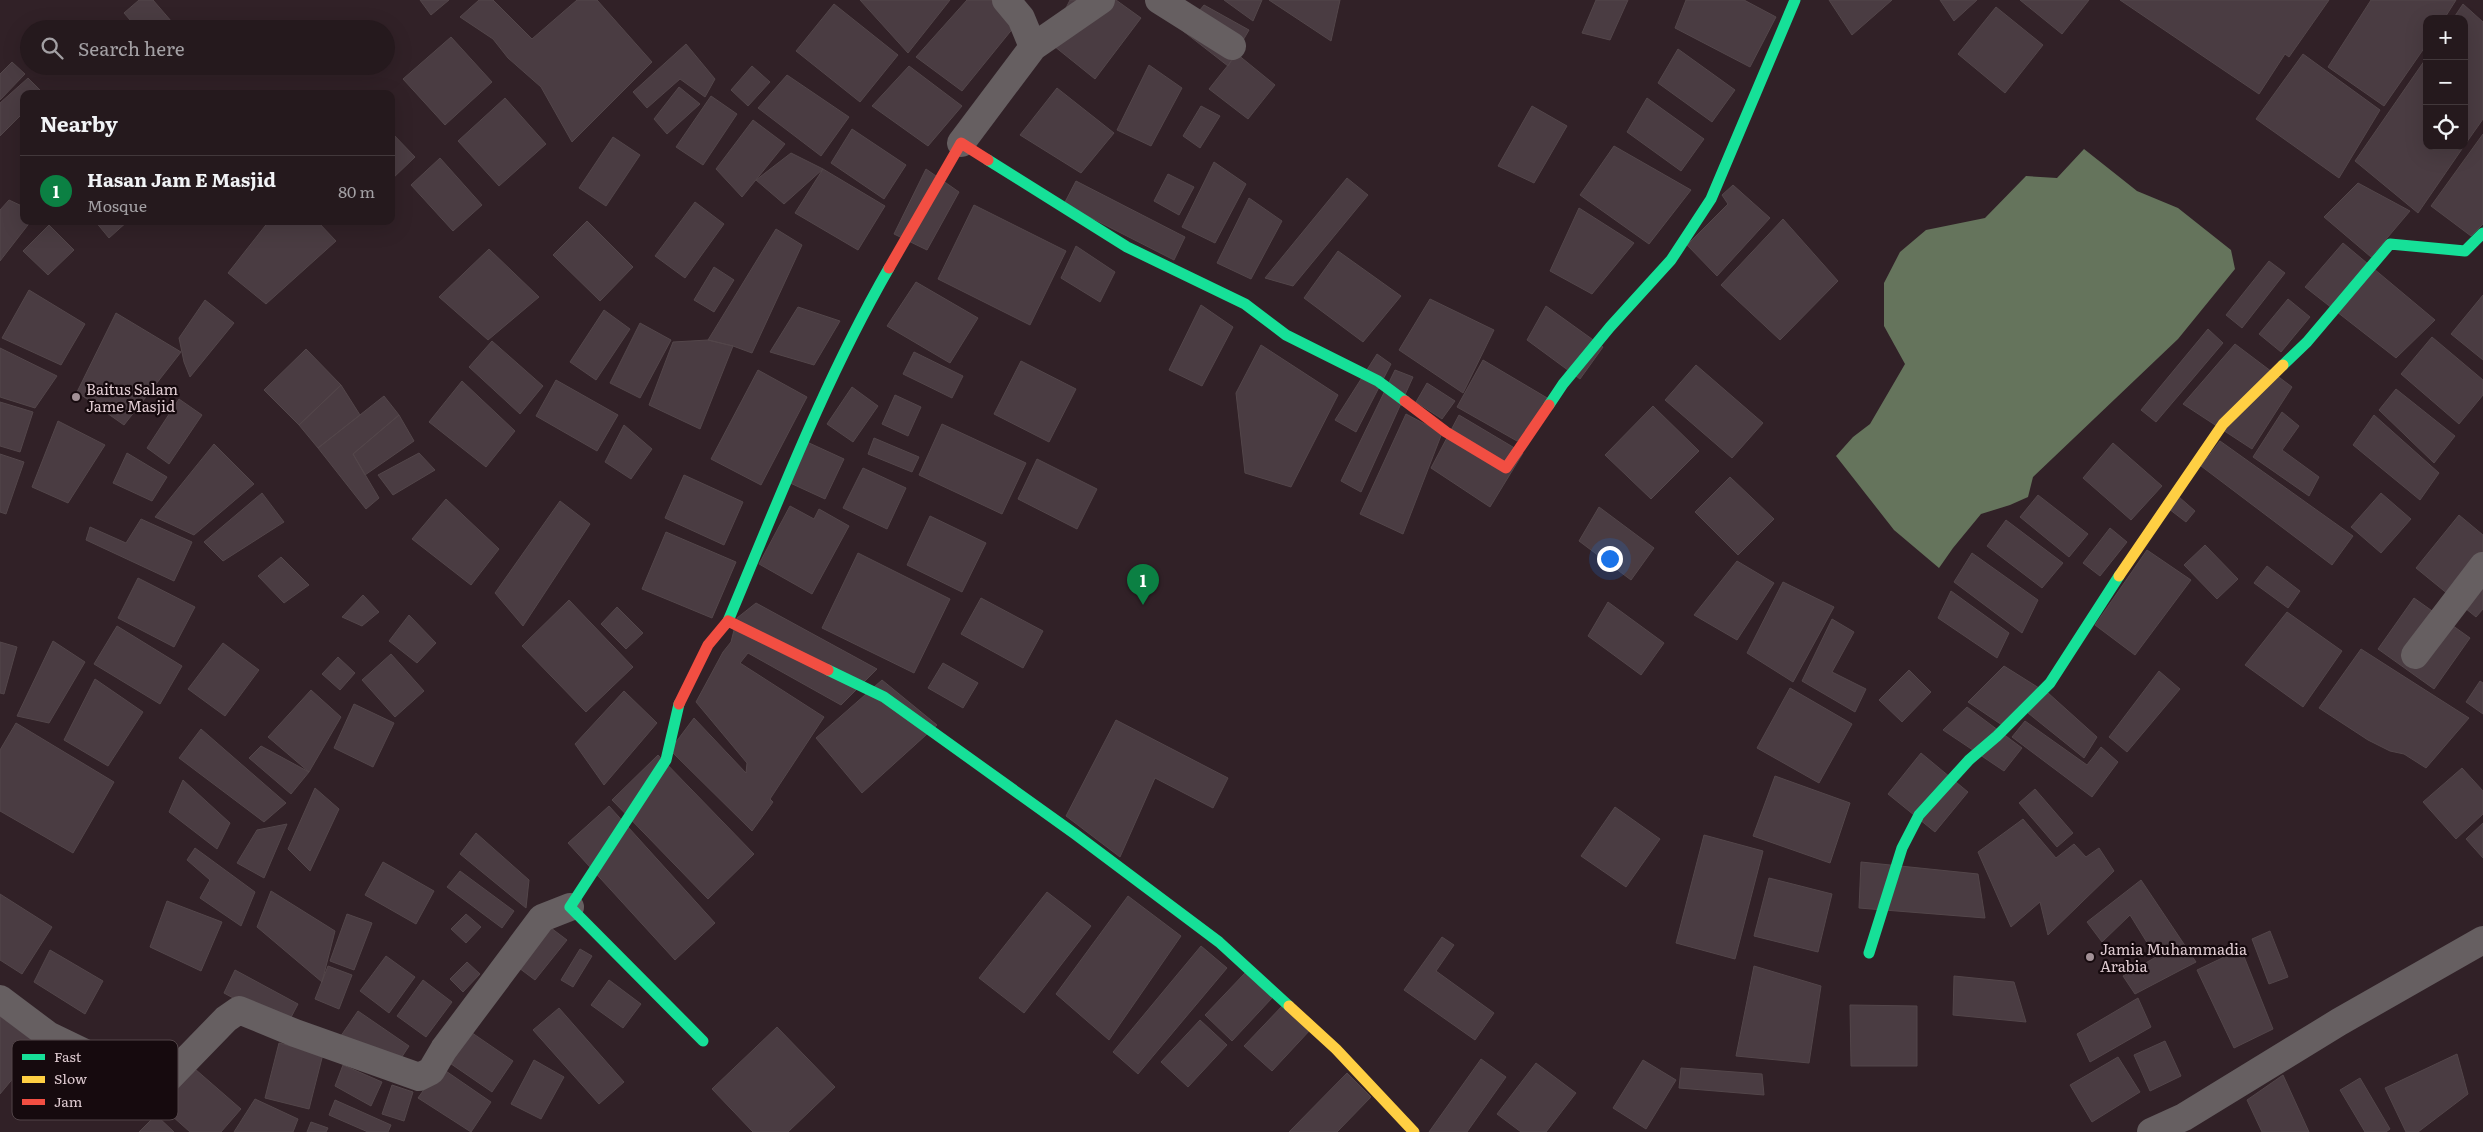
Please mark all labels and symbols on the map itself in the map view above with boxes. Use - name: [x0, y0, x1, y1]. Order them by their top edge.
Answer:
- place label: Baitus Salam Jame Masjid: [86, 377, 179, 417]
- marker: Baitus Salam Jame Masjid: [70, 391, 82, 403]
- your location: [1597, 546, 1623, 572]
- pin: 1: [1127, 564, 1159, 605]
- place label: Jamia Muhammadia Arabia: [2100, 937, 2248, 977]
- marker: Jamia Muhammadia Arabia: [2084, 951, 2096, 963]
- legend: [12, 1040, 178, 1120]
- text: Fast: [54, 1046, 82, 1066]
- text: Slow: [54, 1068, 87, 1088]
- text: Jam: [54, 1091, 83, 1111]

